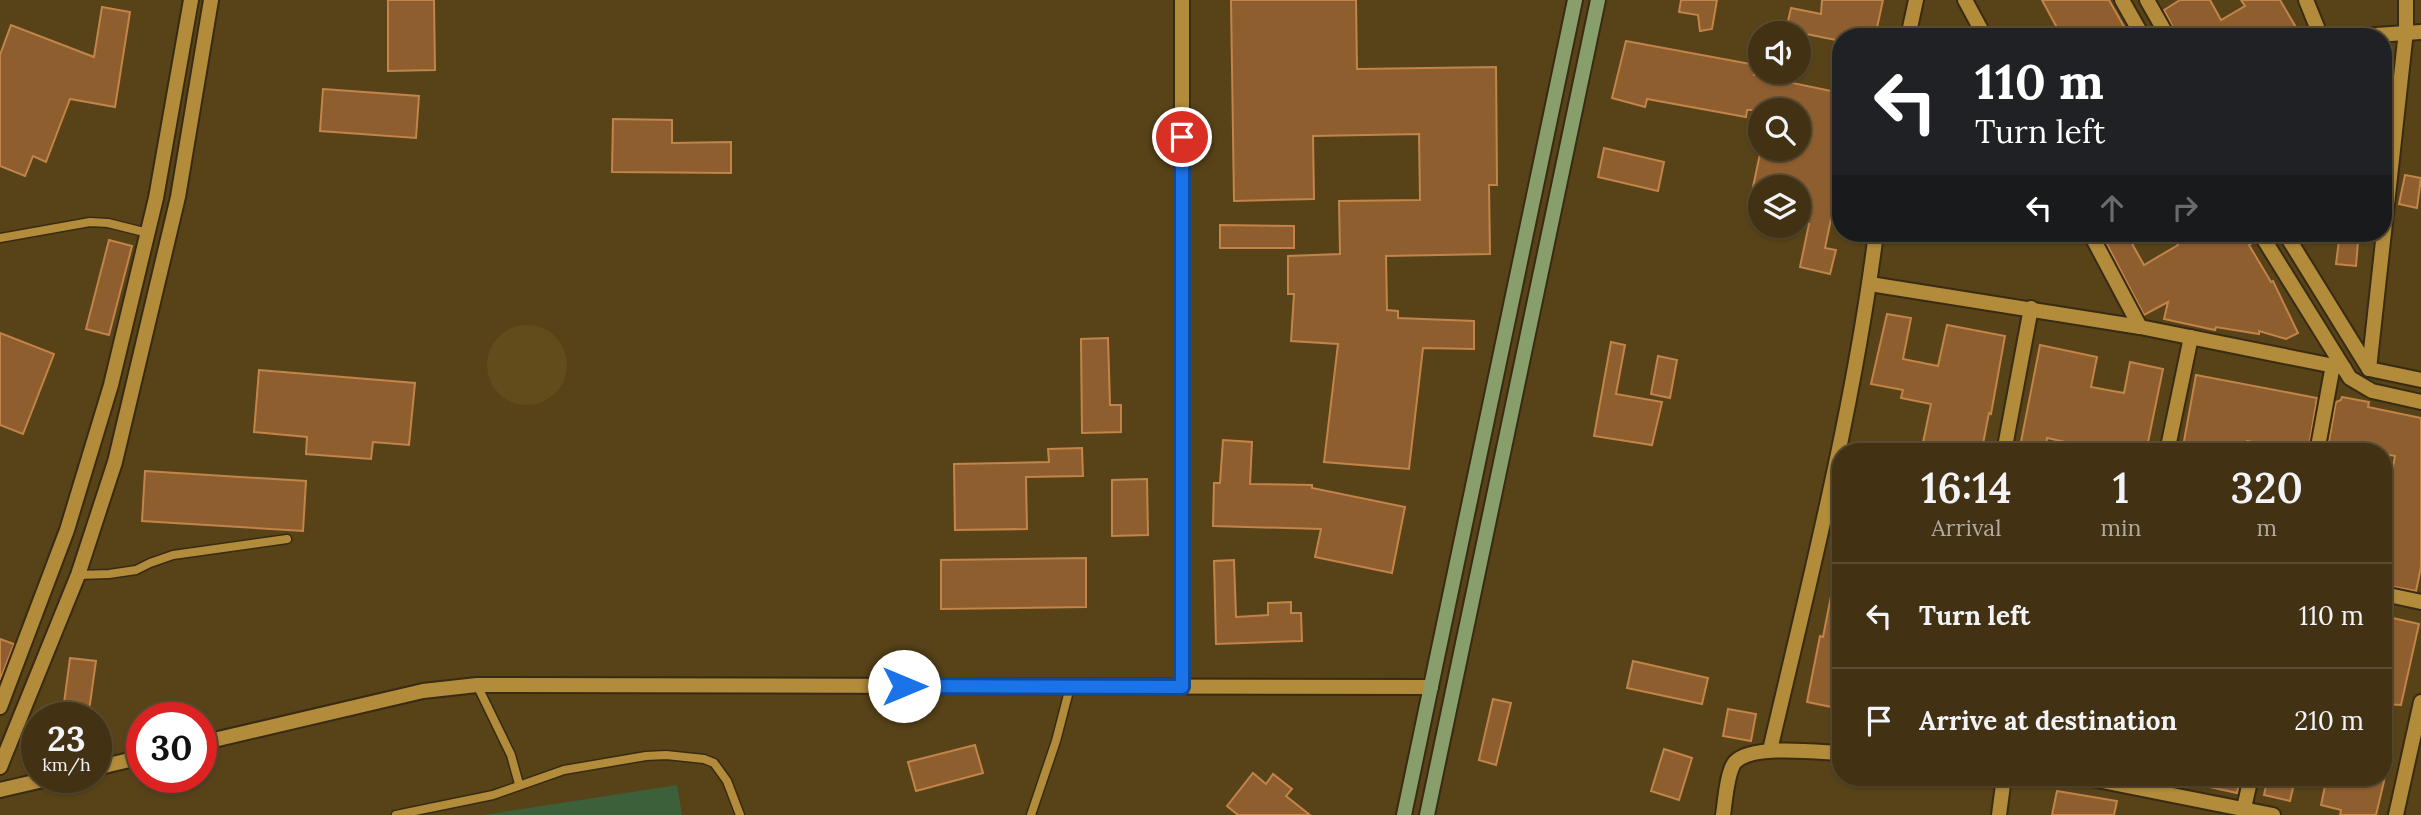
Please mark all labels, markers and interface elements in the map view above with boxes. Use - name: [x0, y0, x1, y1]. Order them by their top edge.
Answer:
- map controls: [1748, 21, 1811, 238]
- button: sound: [1748, 21, 1811, 84]
- text: 110 m: [1975, 50, 2104, 112]
- icon: left: [1860, 56, 1951, 147]
- button: search: [1748, 98, 1811, 161]
- pin: [1152, 107, 1212, 167]
- text: Turn left: [1975, 111, 2105, 152]
- icon: arrive: [1163, 118, 1201, 156]
- button: layers: [1748, 175, 1811, 238]
- icon: left: [2020, 189, 2058, 227]
- icon: ahead: [2093, 189, 2131, 227]
- icon: right: [2166, 189, 2204, 227]
- text: 16:14: [1921, 461, 2012, 515]
- text: 1: [2113, 461, 2129, 515]
- text: 320: [2231, 461, 2303, 515]
- text: Arrival: [1931, 513, 2001, 542]
- text: min: [2101, 513, 2142, 542]
- text: m: [2256, 513, 2277, 542]
- icon: left: [1860, 597, 1898, 635]
- text: Turn left: [1919, 599, 2030, 632]
- text: 110 m: [2299, 599, 2364, 632]
- position arrow: [867, 649, 941, 723]
- speed limit sign: 30: [126, 702, 217, 793]
- icon: arrive: [1860, 702, 1898, 740]
- text: Arrive at destination: [1919, 704, 2177, 737]
- text: 210 m: [2294, 704, 2364, 737]
- text: 23: [47, 716, 86, 761]
- text: km/h: [42, 753, 91, 776]

